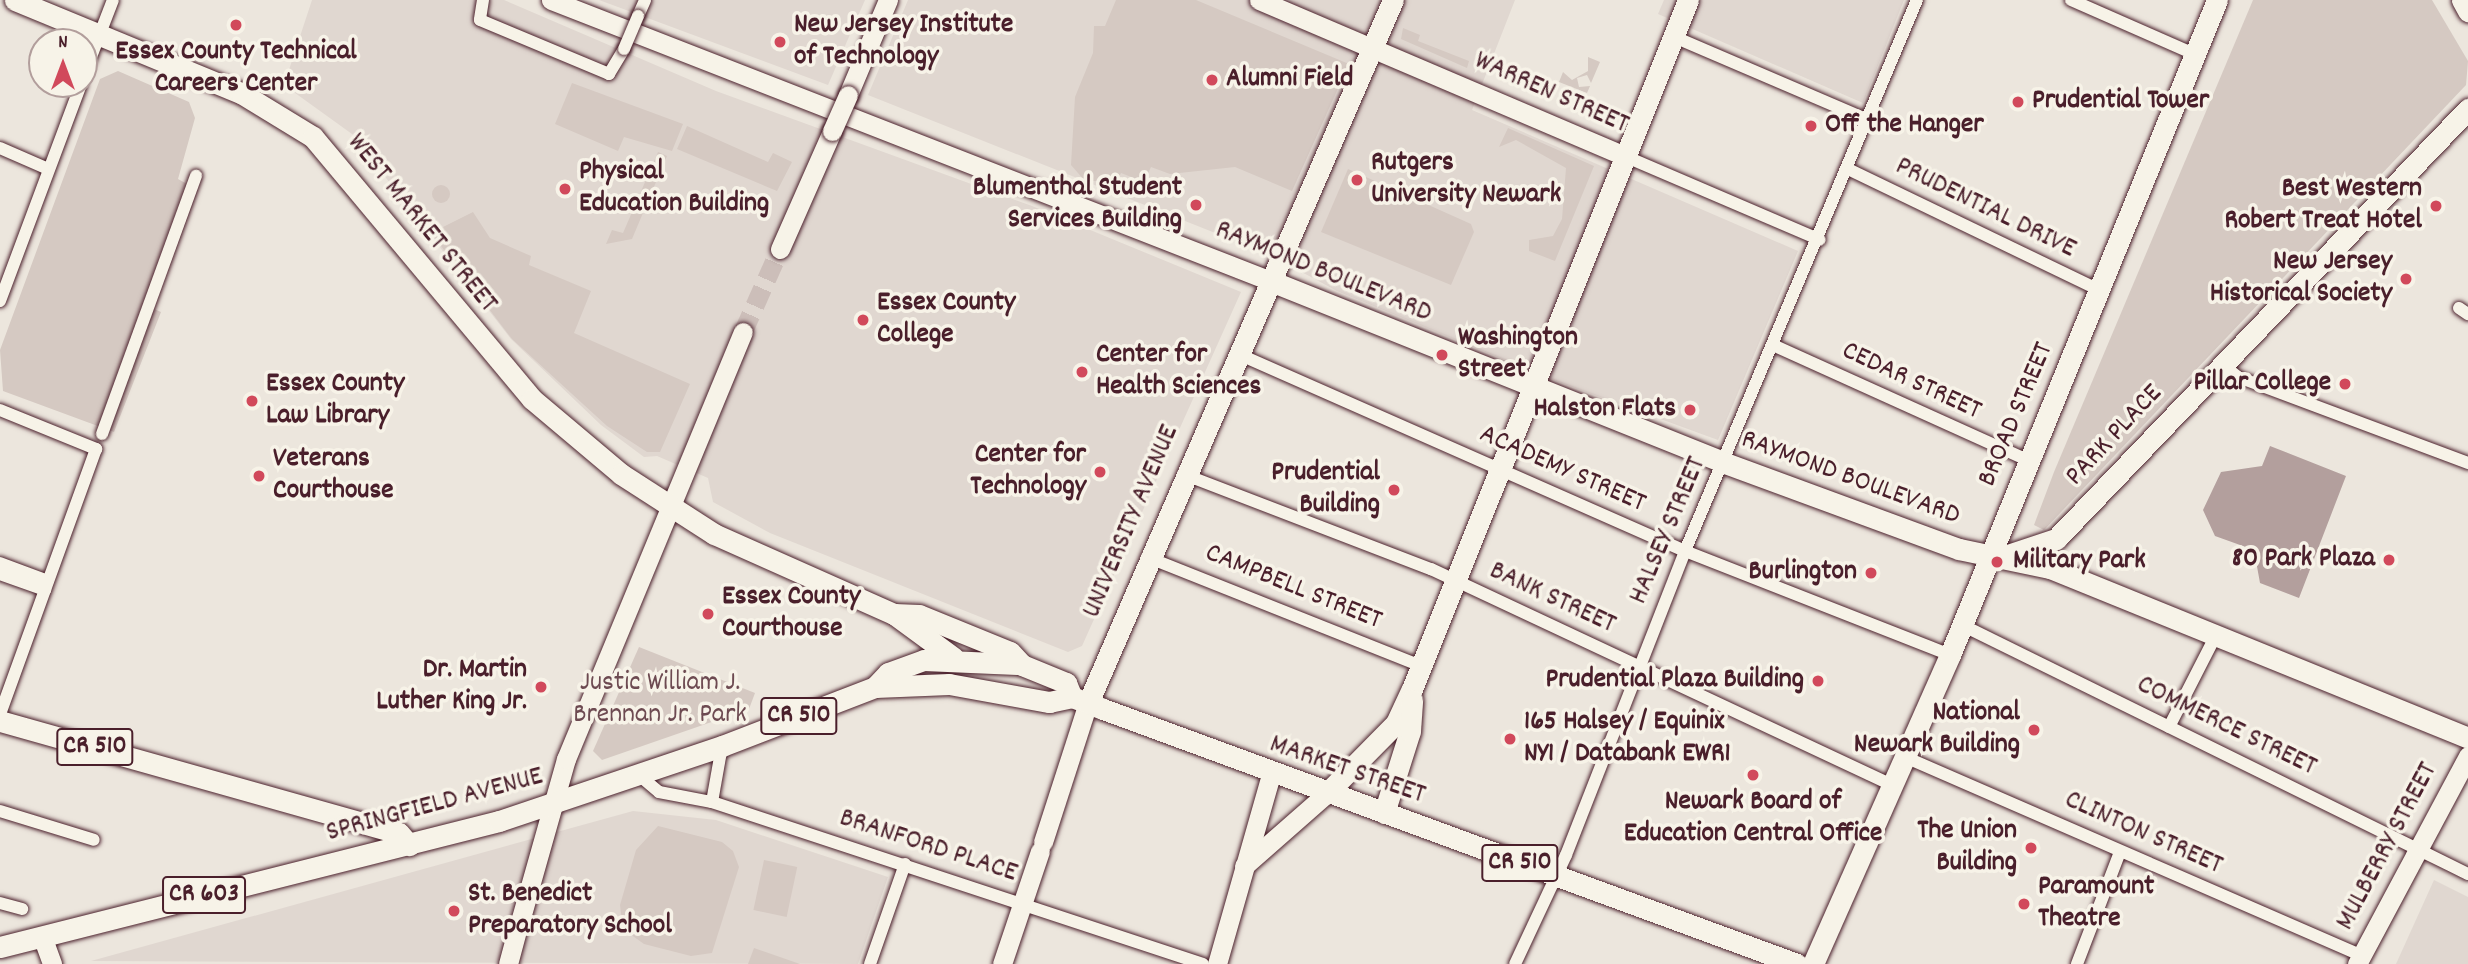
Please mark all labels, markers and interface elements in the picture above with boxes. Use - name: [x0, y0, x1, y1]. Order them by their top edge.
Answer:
- place label: New Jersey Institute of Technology: [794, 9, 1013, 75]
- marker: Essex County Technical Careers Center: [228, 17, 244, 33]
- north arrow: [28, 28, 98, 98]
- text: N: [58, 30, 68, 57]
- marker: New Jersey Institute of Technology: [772, 34, 788, 50]
- place label: Essex County Technical Careers Center: [115, 36, 357, 102]
- street label: WARREN STREET: [1469, 45, 1633, 143]
- place label: Alumni Field: [1226, 63, 1353, 97]
- marker: Alumni Field: [1204, 72, 1220, 88]
- place label: Prudential Tower: [2032, 85, 2209, 119]
- marker: Prudential Tower: [2010, 94, 2026, 110]
- place label: Off the Hanger: [1825, 109, 1984, 143]
- marker: Off the Hanger: [1803, 118, 1819, 134]
- street label: WEST MARKET STREET: [338, 127, 504, 321]
- place label: Rutgers University Newark: [1371, 147, 1561, 213]
- street label: PRUDENTIAL DRIVE: [1889, 151, 2081, 267]
- place label: Physical Education Building: [579, 156, 769, 222]
- place label: Blumenthal Student Services Building: [973, 172, 1182, 238]
- marker: Rutgers University Newark: [1349, 172, 1365, 188]
- place label: Best Western Robert Treat Hotel: [2224, 173, 2422, 239]
- marker: Physical Education Building: [557, 181, 573, 197]
- marker: Blumenthal Student Services Building: [1188, 197, 1204, 213]
- marker: Best Western Robert Treat Hotel: [2428, 198, 2444, 214]
- street label: RAYMOND BOULEVARD: [1210, 214, 1436, 332]
- place label: New Jersey Historical Society: [2210, 246, 2392, 312]
- marker: New Jersey Historical Society: [2398, 271, 2414, 287]
- place label: Essex County College: [877, 287, 1015, 353]
- marker: Essex County College: [855, 312, 871, 328]
- place label: Washington Street: [1458, 322, 1578, 388]
- street label: CEDAR STREET: [1836, 335, 1986, 429]
- street label: BROAD STREET: [1972, 338, 2062, 492]
- place label: Center for Health Sciences: [1096, 339, 1261, 405]
- marker: Washington Street: [1432, 345, 1452, 365]
- marker: Center for Health Sciences: [1074, 364, 1090, 380]
- place label: Pillar College: [2193, 367, 2331, 401]
- place label: Essex County Law Library: [266, 368, 404, 434]
- marker: Pillar College: [2337, 376, 2353, 392]
- street label: PARK PLACE: [2059, 378, 2171, 494]
- marker: Essex County Law Library: [244, 393, 260, 409]
- place label: Halston Flats: [1534, 393, 1676, 427]
- marker: Halston Flats: [1682, 402, 1698, 418]
- street label: ACADEMY STREET: [1474, 418, 1650, 522]
- street label: UNIVERSITY AVENUE: [1076, 421, 1188, 623]
- street label: RAYMOND BOULEVARD: [1736, 424, 1964, 534]
- place label: Center for Technology: [970, 439, 1086, 505]
- place label: Veterans Courthouse: [273, 443, 394, 509]
- street label: HALSEY STREET: [1623, 452, 1715, 610]
- place label: Prudential Building: [1271, 457, 1380, 523]
- marker: Center for Technology: [1092, 464, 1108, 480]
- marker: Veterans Courthouse: [251, 468, 267, 484]
- marker: Prudential Building: [1386, 482, 1402, 498]
- street label: CAMPBELL STREET: [1200, 537, 1386, 639]
- place label: 80 Park Plaza: [2232, 543, 2375, 577]
- place label: Military Park: [2013, 545, 2146, 579]
- marker: Military Park: [1987, 552, 2007, 572]
- marker: 80 Park Plaza: [2381, 552, 2397, 568]
- street label: BANK STREET: [1483, 555, 1621, 643]
- place label: Burlington: [1749, 556, 1857, 590]
- marker: Burlington: [1863, 565, 1879, 581]
- place label: Essex County Courthouse: [722, 581, 860, 647]
- marker: Essex County Courthouse: [700, 606, 716, 622]
- place label: Dr. Martin Luther King Jr.: [376, 654, 527, 720]
- place label: Prudential Plaza Building: [1546, 664, 1804, 698]
- park label: Justic William J. Brennan Jr. Park: [573, 667, 747, 733]
- street label: COMMERCE STREET: [2131, 669, 2321, 785]
- marker: Prudential Plaza Building: [1810, 673, 1826, 689]
- marker: Dr. Martin Luther King Jr.: [533, 679, 549, 695]
- road number: CR 510: [759, 694, 839, 738]
- place label: National Newark Building: [1854, 697, 2020, 763]
- place label: 165 Halsey / Equinix NY1 / Databank EWR1: [1524, 706, 1731, 772]
- marker: National Newark Building: [2026, 722, 2042, 738]
- road number: CR 510: [55, 724, 135, 769]
- street label: MARKET STREET: [1265, 729, 1429, 813]
- marker: 165 Halsey / Equinix NY1 / Databank EWR1: [1502, 731, 1518, 747]
- street label: MULBERRY STREET: [2330, 757, 2446, 937]
- street label: SPRINGFIELD AVENUE: [323, 761, 547, 851]
- marker: Newark Board of Education Central Office: [1745, 767, 1761, 783]
- street label: CLINTON STREET: [2059, 784, 2227, 884]
- place label: Newark Board of Education Central Office: [1624, 786, 1882, 852]
- street label: BRANFORD PLACE: [835, 802, 1021, 892]
- place label: The Union Building: [1917, 815, 2017, 881]
- marker: The Union Building: [2023, 840, 2039, 856]
- road number: CR 510: [1480, 841, 1560, 886]
- place label: Paramount Theatre: [2038, 871, 2154, 937]
- road number: CR 603: [162, 873, 246, 918]
- place label: St. Benedict Preparatory School: [468, 878, 672, 944]
- marker: Paramount Theatre: [2016, 896, 2032, 912]
- marker: St. Benedict Preparatory School: [446, 903, 462, 919]

